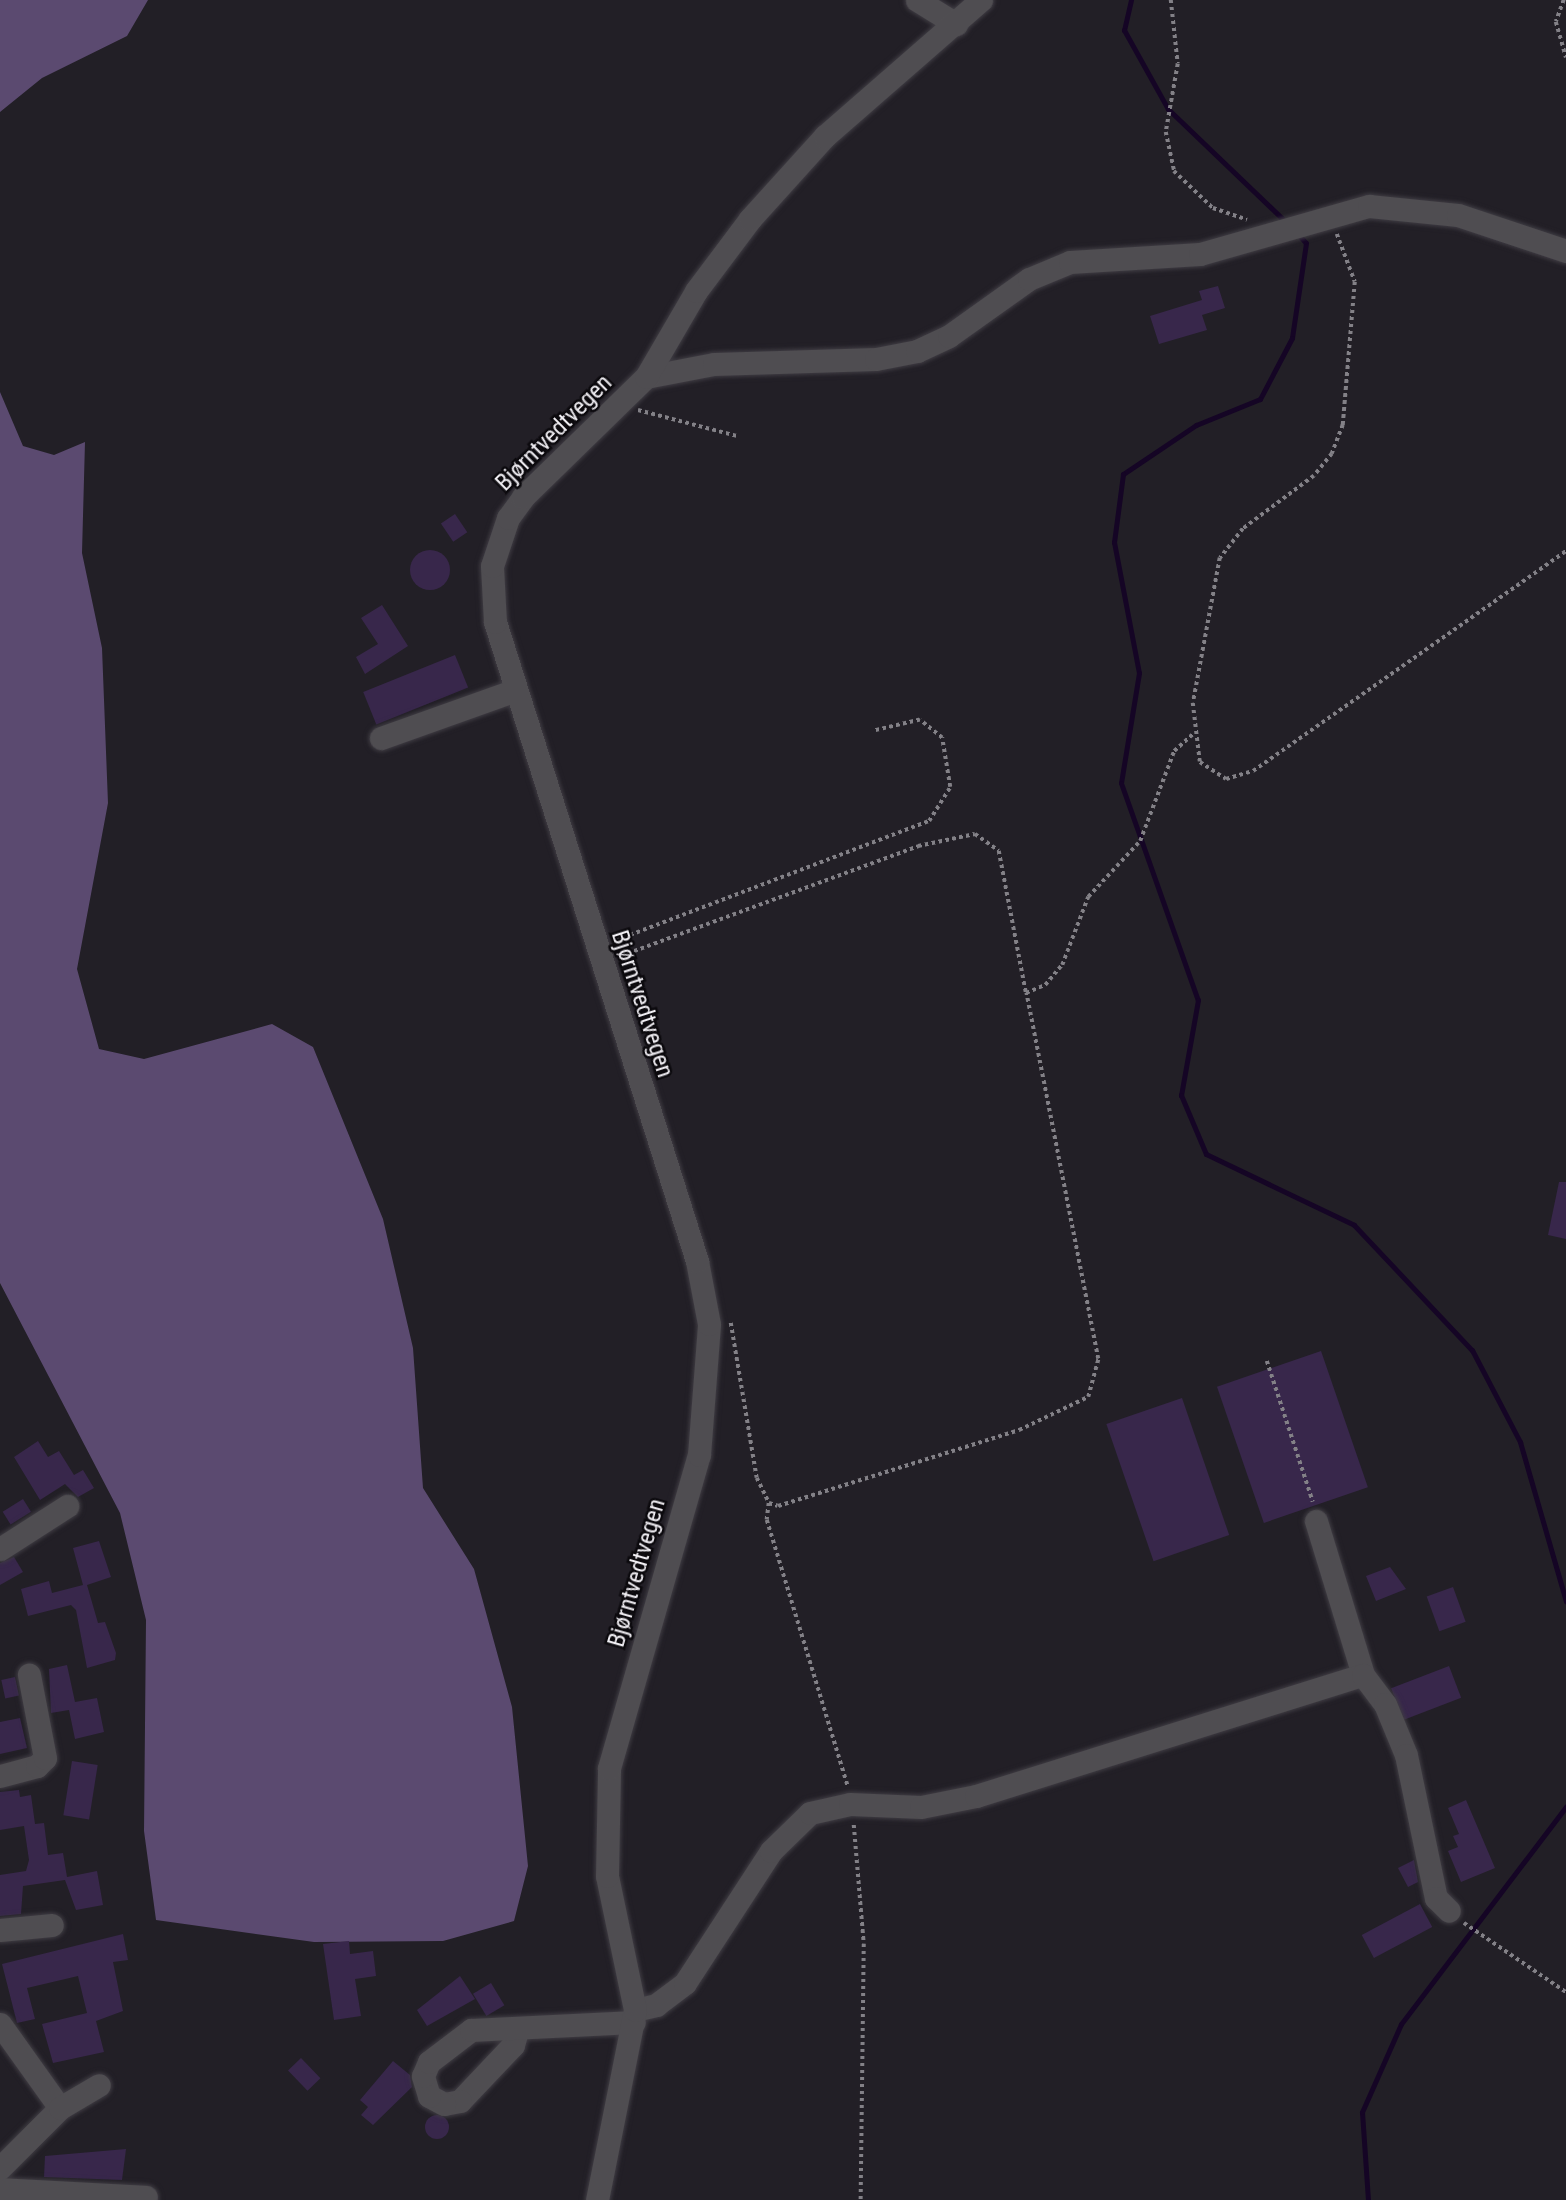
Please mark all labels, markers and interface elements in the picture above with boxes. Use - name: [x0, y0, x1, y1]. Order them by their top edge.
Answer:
- street label: Bjørntvedtvegen: [490, 369, 618, 497]
- street label: Bjørntvedtvegen: [605, 927, 679, 1081]
- street label: Bjørntvedtvegen: [602, 1496, 672, 1650]

